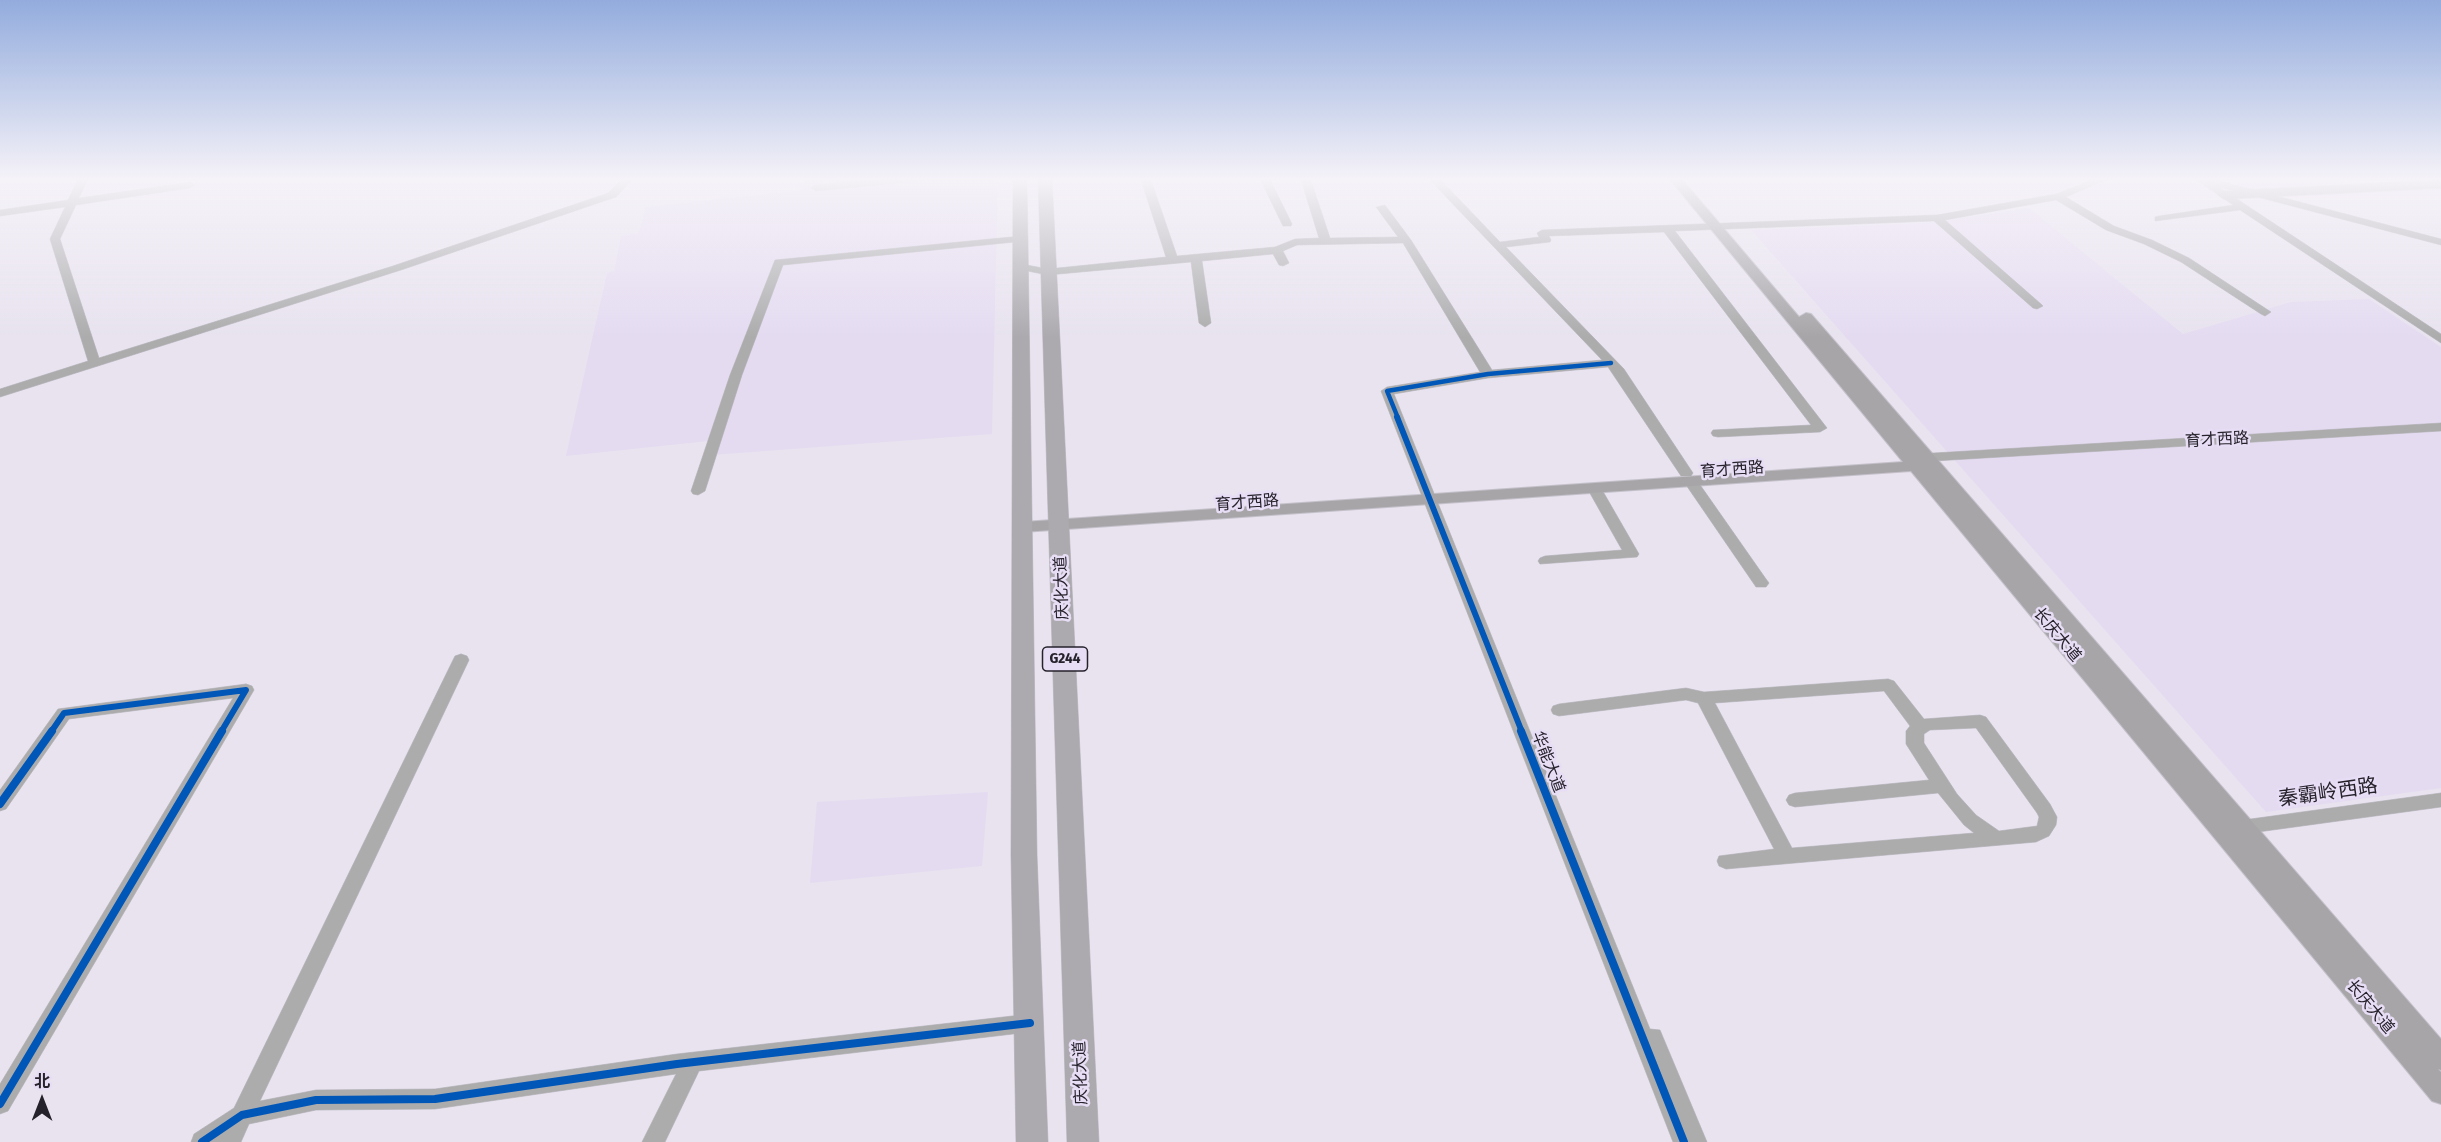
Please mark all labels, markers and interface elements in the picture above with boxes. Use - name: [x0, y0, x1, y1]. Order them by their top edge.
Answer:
- street label: 育才西路: [2185, 429, 2249, 451]
- street label: 育才西路: [1699, 458, 1765, 482]
- street label: 育才西路: [1214, 491, 1280, 515]
- street label: 庆化大道: [1051, 556, 1073, 620]
- street label: 长庆大道: [2029, 604, 2085, 666]
- road number: G244: [1042, 647, 1088, 671]
- street label: 华能大道: [1528, 729, 1568, 795]
- street label: 秦霸岭西路: [2277, 774, 2379, 812]
- street label: 长庆大道: [2342, 976, 2398, 1038]
- street label: 庆化大道: [1070, 1041, 1092, 1105]
- north arrow: [12, 1070, 72, 1130]
- text: 北: [34, 1072, 50, 1091]

